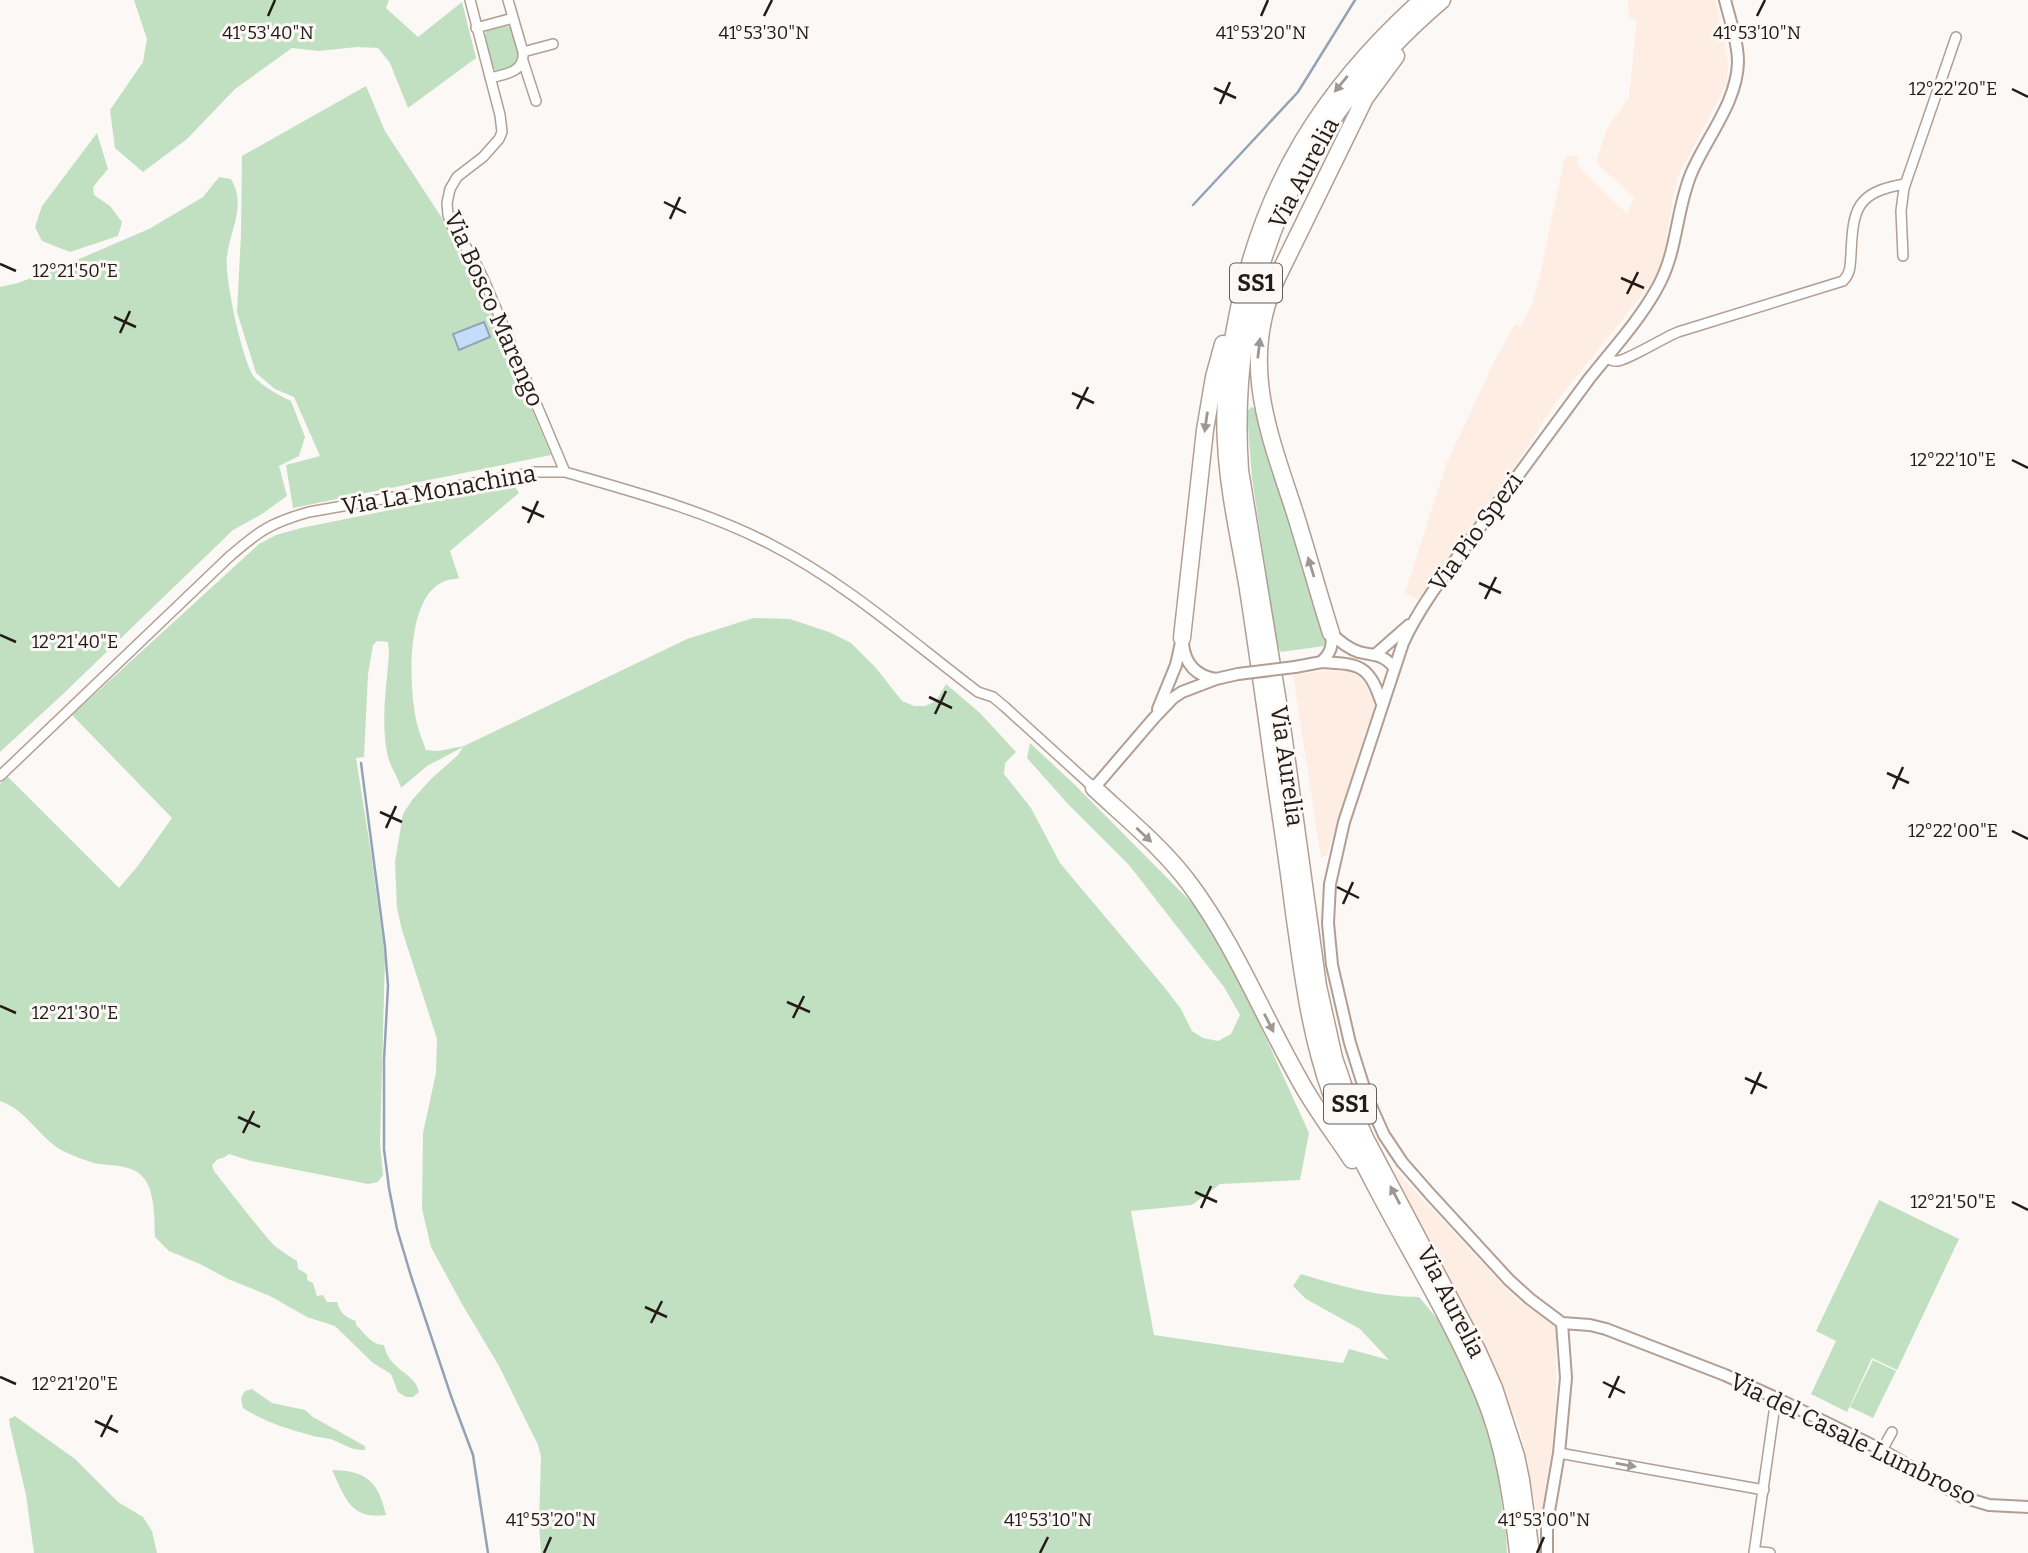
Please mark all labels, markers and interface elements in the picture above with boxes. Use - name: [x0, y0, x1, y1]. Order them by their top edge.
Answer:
- text: 41°53'40"N: [222, 22, 314, 44]
- text: 41°53'30"N: [718, 22, 810, 44]
- text: 41°53'20"N: [1216, 22, 1306, 44]
- text: 41°53'10"N: [1713, 22, 1801, 44]
- one-way arrow: [1334, 76, 1349, 93]
- text: 12°22'20"E: [1909, 78, 1997, 100]
- street label: Via Aurelia: [1263, 113, 1345, 233]
- street label: Via Bosco Marengo: [438, 207, 550, 411]
- text: 12°21'50"E: [32, 260, 118, 282]
- road number: SS1: [1230, 264, 1282, 302]
- one-way arrow: [1254, 336, 1265, 358]
- one-way arrow: [1200, 411, 1211, 433]
- text: 12°22'10"E: [1910, 449, 1996, 471]
- street label: Via La Monachina: [340, 459, 538, 521]
- street label: Via Pio Spezi: [1424, 467, 1528, 597]
- one-way arrow: [1305, 557, 1316, 578]
- text: 12°21'40"E: [32, 631, 118, 653]
- street label: Via Aurelia: [1265, 704, 1309, 828]
- text: 12°22'00"E: [1908, 820, 1998, 842]
- one-way arrow: [1135, 826, 1152, 842]
- text: 12°21'30"E: [32, 1002, 118, 1024]
- one-way arrow: [1263, 1013, 1275, 1033]
- road number: SS1: [1324, 1084, 1376, 1124]
- one-way arrow: [1390, 1185, 1401, 1205]
- text: 12°21'50"E: [1910, 1191, 1996, 1213]
- street label: Via Aurelia: [1411, 1241, 1491, 1363]
- street label: Via del Casale Lumbroso: [1725, 1367, 1981, 1511]
- text: 12°21'20"E: [32, 1373, 118, 1395]
- one-way arrow: [1615, 1460, 1637, 1471]
- text: 41°53'20"N: [506, 1509, 596, 1531]
- text: 41°53'10"N: [1004, 1509, 1092, 1531]
- text: 41°53'00"N: [1498, 1509, 1590, 1531]

